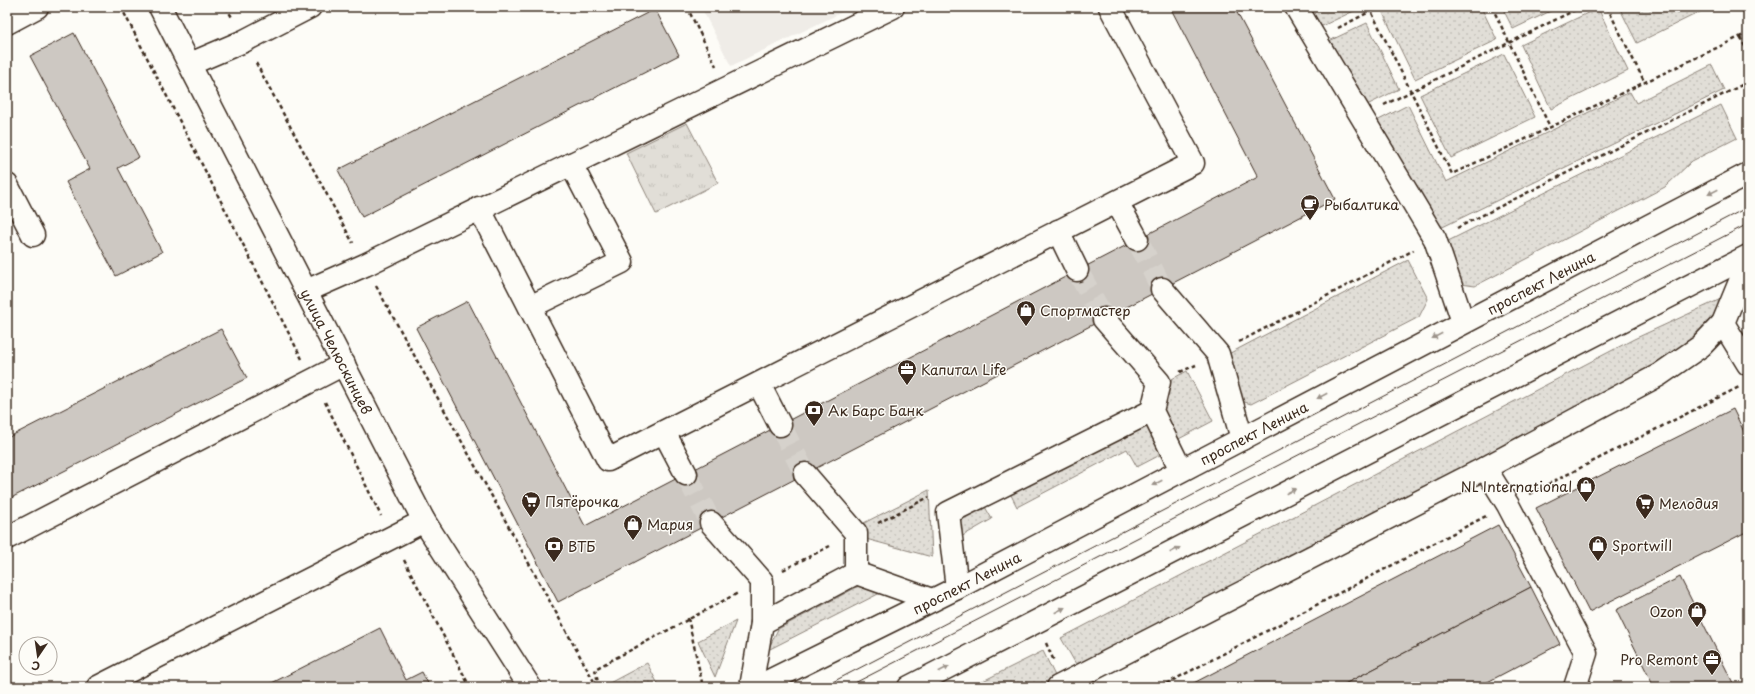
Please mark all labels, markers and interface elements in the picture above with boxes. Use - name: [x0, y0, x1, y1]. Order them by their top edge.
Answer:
- one-way arrow: [1708, 188, 1719, 195]
- cafe icon: Рыбалтика: [1299, 193, 1321, 221]
- place label: Рыбалтика: [1324, 194, 1399, 215]
- street label: проспект Ленина: [1483, 245, 1599, 319]
- street label: улица Челюскинцев: [296, 285, 378, 418]
- shop icon: Спортмастер: [1015, 299, 1037, 327]
- place label: Спортмастер: [1040, 300, 1130, 321]
- one-way arrow: [1431, 332, 1442, 339]
- office icon: Капитал Life: [896, 358, 918, 386]
- place label: Капитал Life: [921, 359, 1007, 380]
- one-way arrow: [1316, 393, 1328, 400]
- street label: проспект Ленина: [1196, 396, 1312, 470]
- bank icon: Ак Барс Банк: [803, 399, 825, 427]
- place label: Ак Барс Банк: [828, 400, 924, 421]
- shop icon: NL International: [1575, 475, 1597, 503]
- place label: NL International: [1461, 476, 1572, 497]
- one-way arrow: [1151, 480, 1163, 486]
- one-way arrow: [1285, 488, 1297, 494]
- supermarket icon: Пятёрочка: [520, 490, 542, 518]
- place label: Пятёрочка: [545, 491, 619, 512]
- supermarket icon: Мелодия: [1634, 492, 1656, 520]
- place label: Мелодия: [1659, 493, 1719, 514]
- shop icon: Мария: [622, 513, 644, 541]
- place label: Мария: [647, 514, 693, 535]
- shop icon: Sportwill: [1587, 534, 1609, 562]
- bank icon: ВТБ: [543, 535, 565, 563]
- place label: Sportwill: [1612, 535, 1672, 556]
- place label: ВТБ: [568, 536, 595, 557]
- street label: проспект Ленина: [909, 546, 1024, 619]
- one-way arrow: [1169, 547, 1181, 554]
- shop icon: Ozon: [1686, 600, 1708, 628]
- place label: Ozon: [1650, 601, 1683, 622]
- one-way arrow: [1054, 607, 1065, 613]
- north arrow: [18, 636, 58, 676]
- office icon: Pro Remont: [1701, 648, 1723, 676]
- place label: Pro Remont: [1620, 649, 1698, 670]
- text: С: [30, 657, 42, 675]
- one-way arrow: [938, 666, 950, 672]

